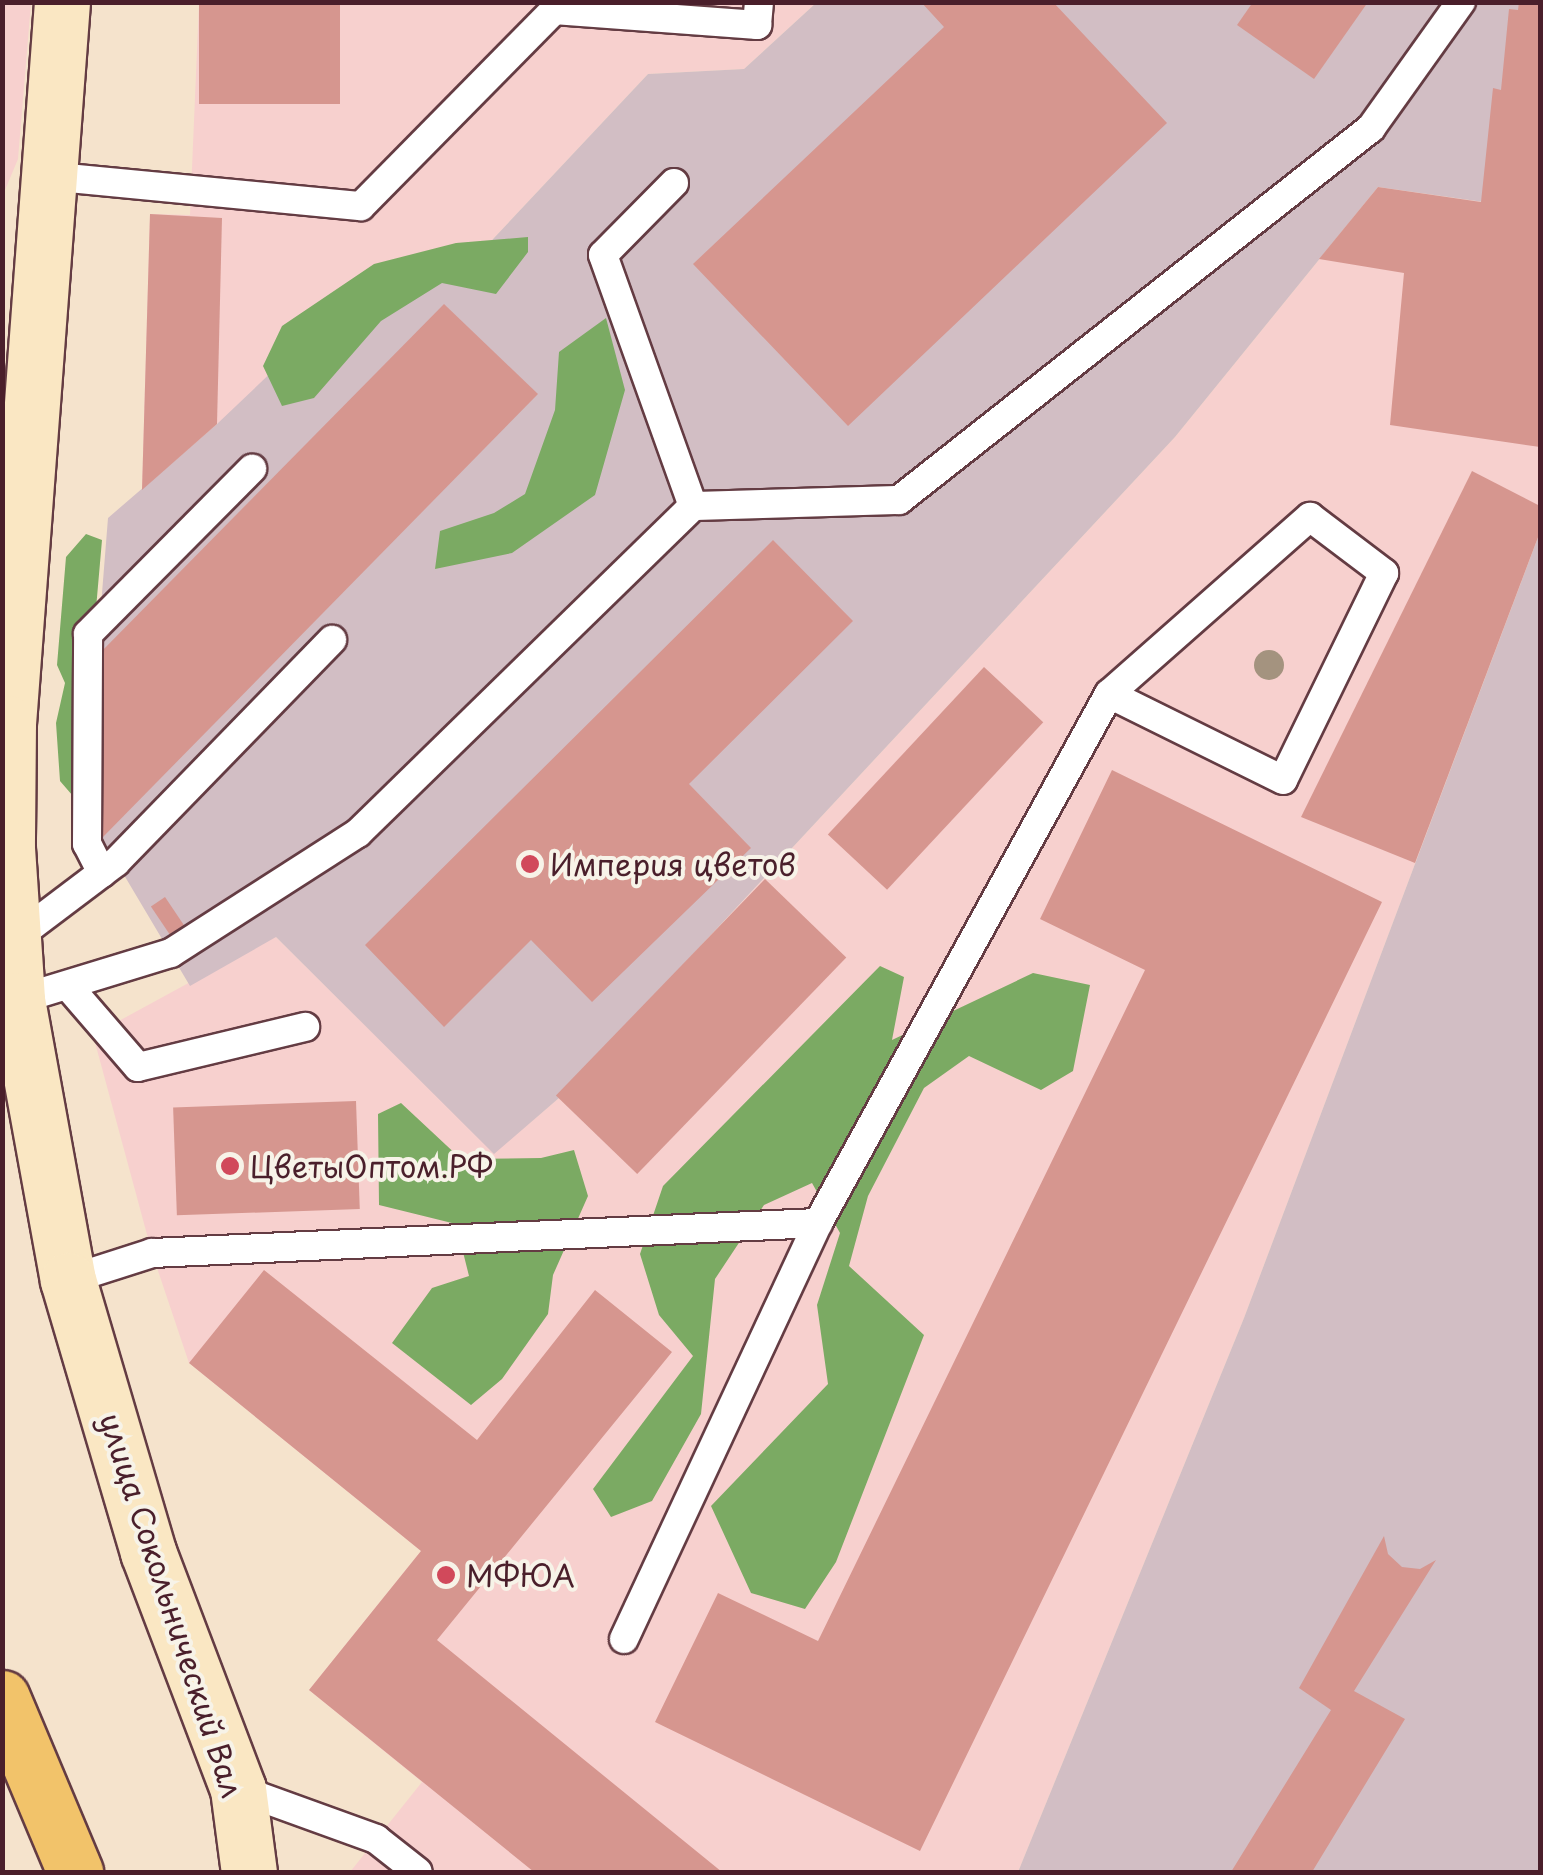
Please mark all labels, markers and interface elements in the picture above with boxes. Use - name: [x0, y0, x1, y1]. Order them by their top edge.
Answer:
- place label: Империя цветов: [550, 846, 796, 882]
- marker: Империя цветов: [519, 853, 541, 875]
- place label: ЦветыОптом.РФ: [250, 1148, 493, 1184]
- marker: ЦветыОптом.РФ: [219, 1155, 241, 1177]
- street label: улица Сокольнический Вал: [92, 1407, 252, 1803]
- place label: МФЮА: [466, 1557, 575, 1593]
- marker: МФЮА: [435, 1564, 457, 1586]

